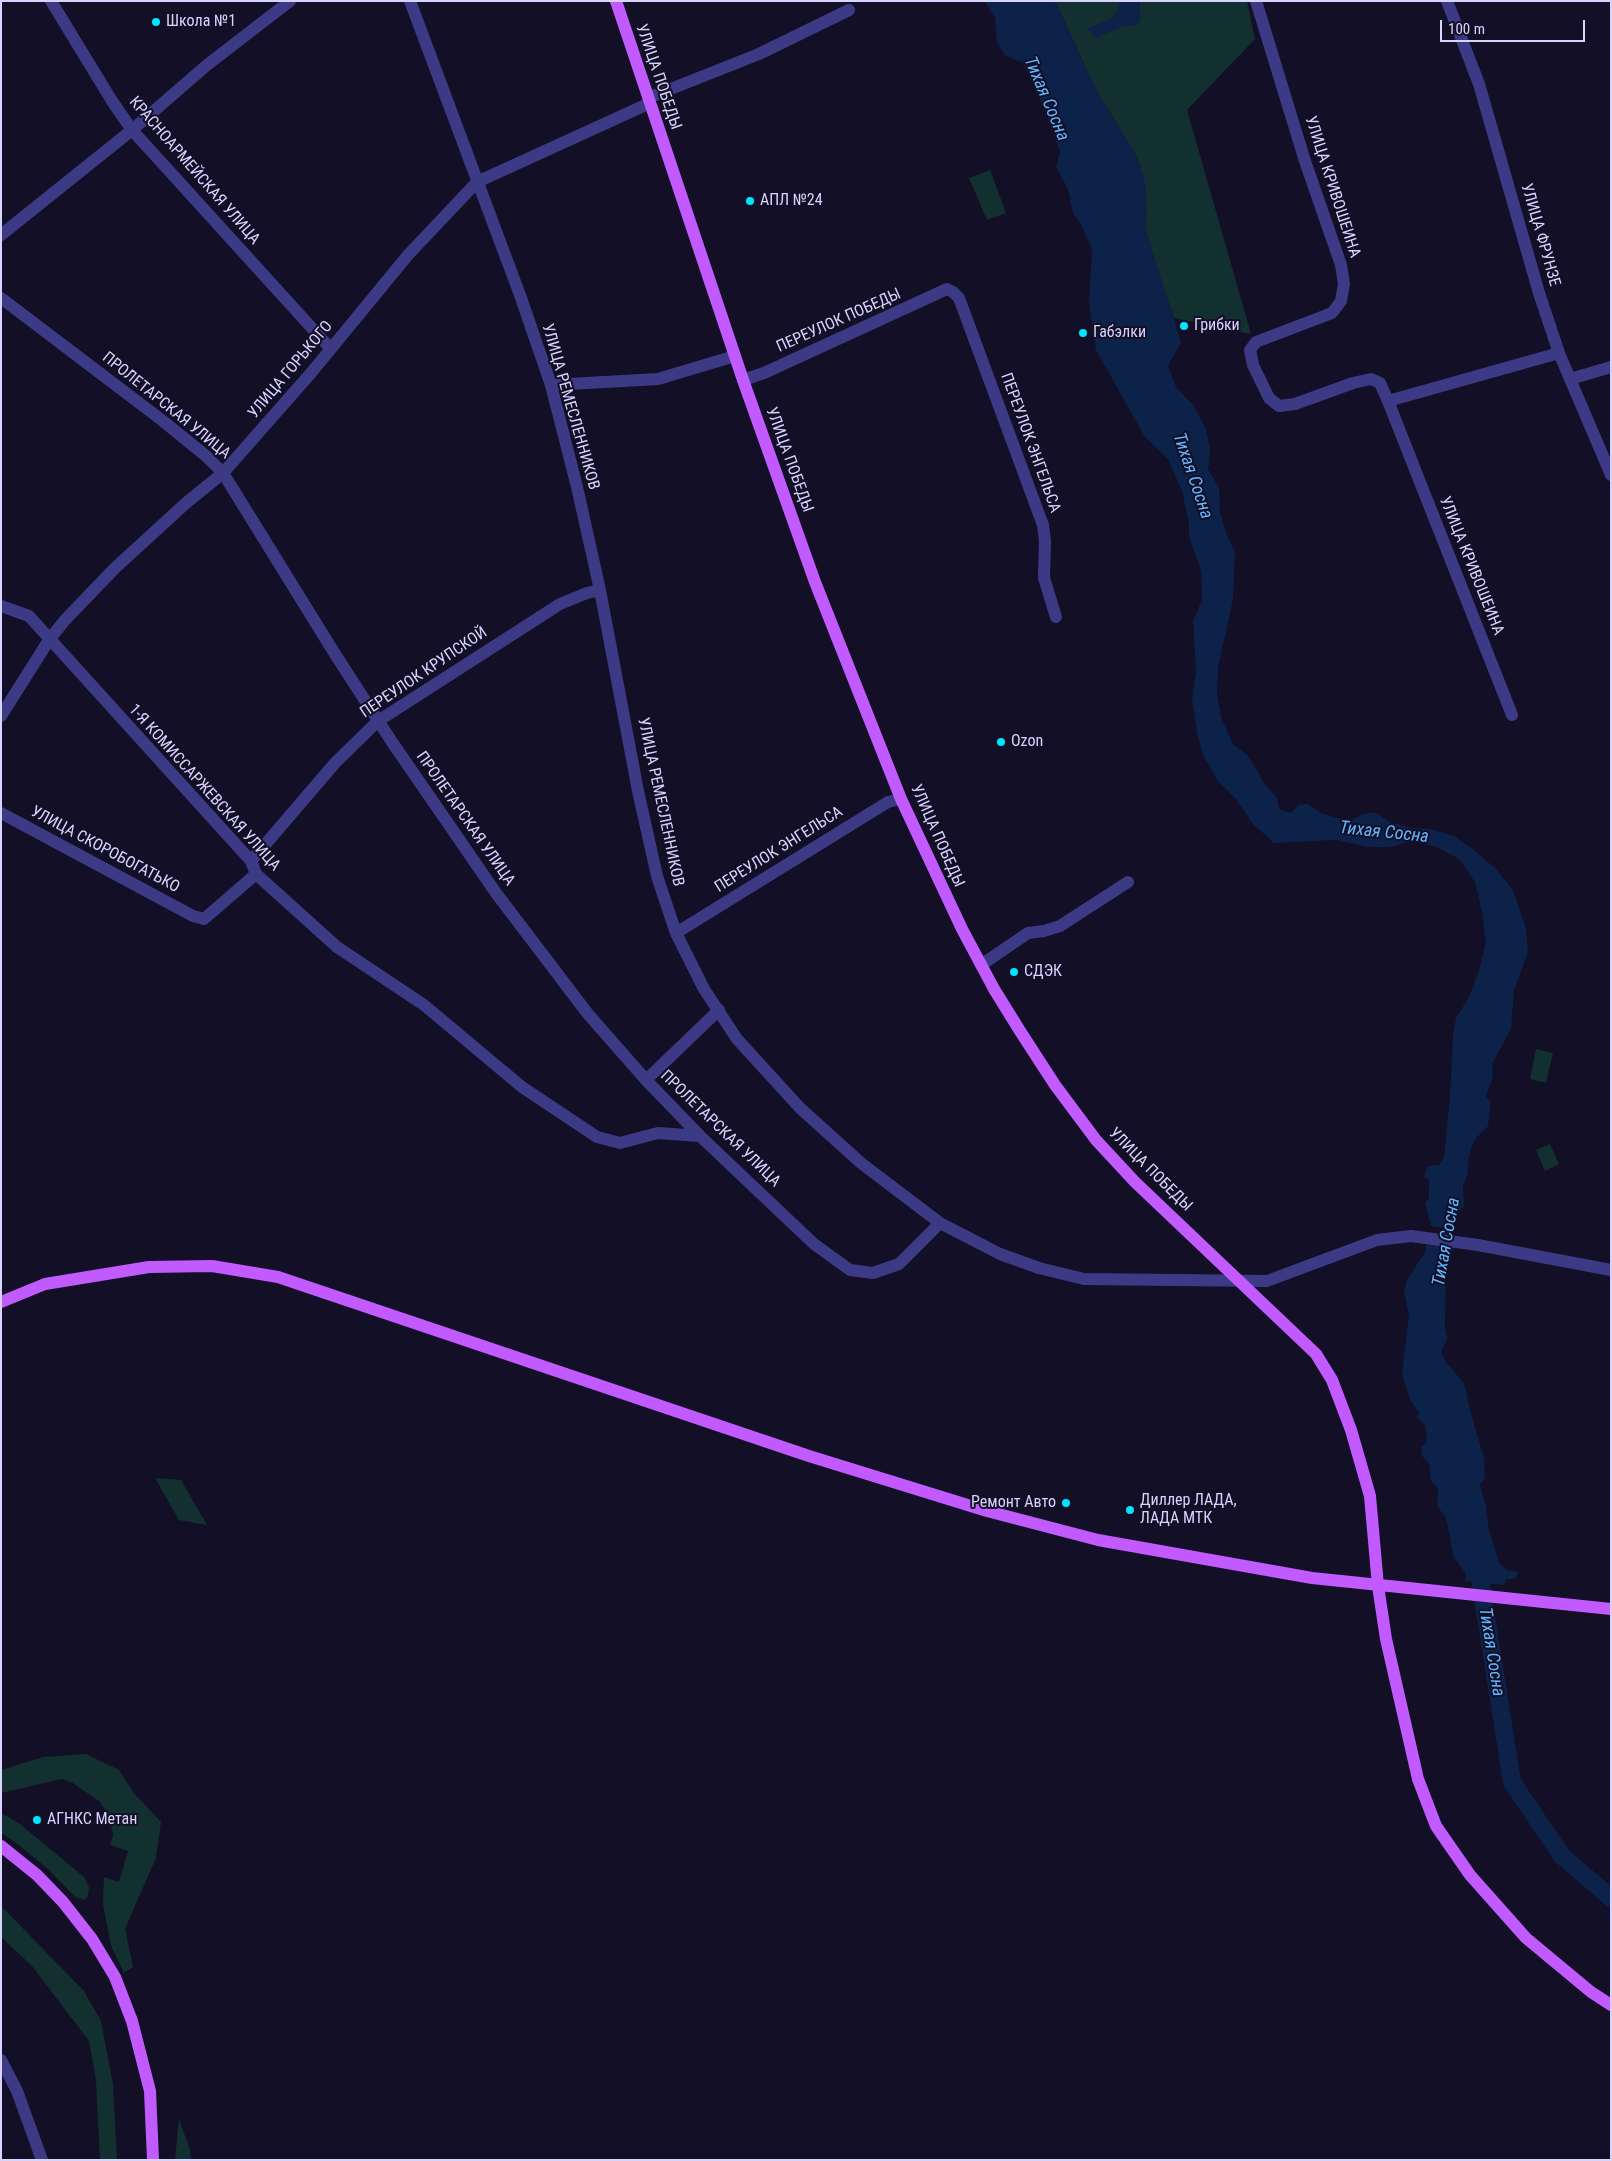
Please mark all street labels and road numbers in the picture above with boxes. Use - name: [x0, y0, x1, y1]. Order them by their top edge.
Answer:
- street label: УЛИЦА ПОБЕДЫ: [631, 22, 685, 132]
- street label: КРАСНОАРМЕЙСКАЯ УЛИЦА: [124, 93, 264, 249]
- street label: УЛИЦА КРИВОШЕИНА: [1300, 114, 1364, 260]
- street label: УЛИЦА ФРУНЗЕ: [1516, 181, 1564, 289]
- street label: ПЕРЕУЛОК ПОБЕДЫ: [774, 285, 904, 357]
- street label: УЛИЦА ГОРЬКОГО: [245, 317, 337, 423]
- street label: УЛИЦА РЕМЕСЛЕННИКОВ: [537, 322, 603, 492]
- street label: ПРОЛЕТАРСКАЯ УЛИЦА: [98, 348, 234, 464]
- street label: ПЕРЕУЛОК ЭНГЕЛЬСА: [996, 371, 1064, 515]
- street label: УЛИЦА ПОБЕДЫ: [761, 405, 817, 515]
- street label: УЛИЦА КРИВОШЕИНА: [1434, 494, 1508, 638]
- street label: ПЕРЕУЛОК КРУПСКОЙ: [357, 623, 491, 723]
- street label: 1-Я КОМИССАРЖЕВСКАЯ УЛИЦА: [124, 701, 284, 875]
- street label: УЛИЦА РЕМЕСЛЕННИКОВ: [633, 716, 687, 888]
- street label: ПРОЛЕТАРСКАЯ УЛИЦА: [411, 748, 519, 890]
- street label: УЛИЦА ПОБЕДЫ: [906, 782, 968, 890]
- street label: УЛИЦА СКОРОБОГАТЬКО: [27, 803, 183, 897]
- street label: ПЕРЕУЛОК ЭНГЕЛЬСА: [711, 803, 847, 897]
- street label: ПРОЛЕТАРСКАЯ УЛИЦА: [656, 1067, 784, 1191]
- street label: УЛИЦА ПОБЕДЫ: [1104, 1124, 1196, 1216]

